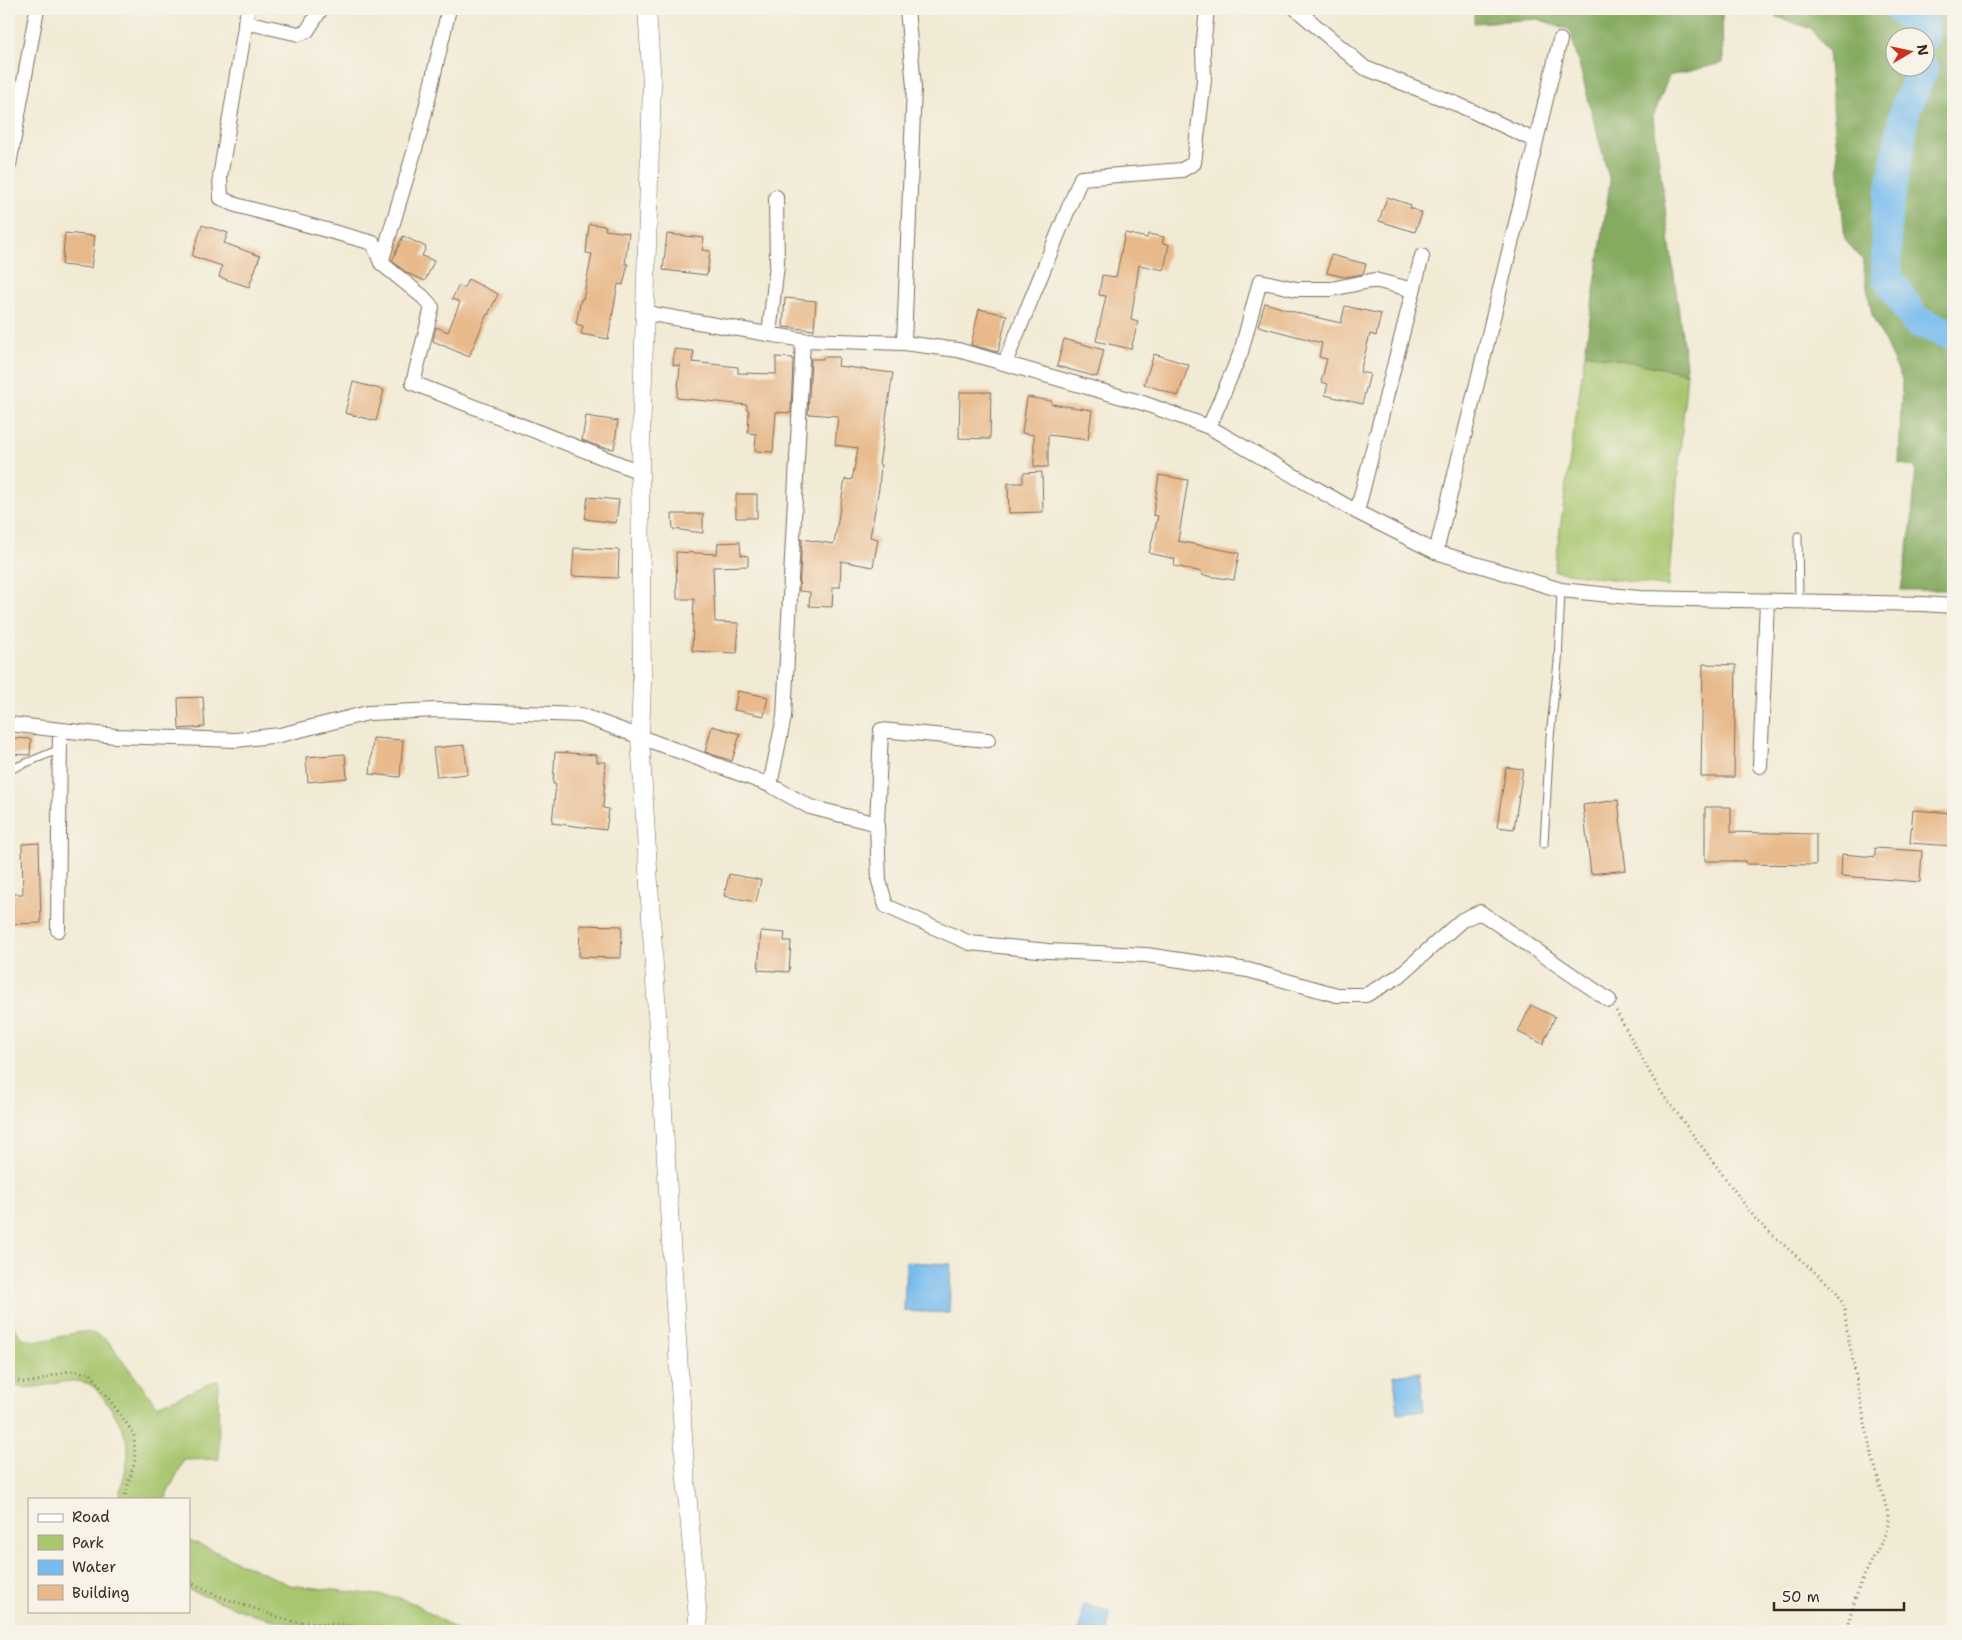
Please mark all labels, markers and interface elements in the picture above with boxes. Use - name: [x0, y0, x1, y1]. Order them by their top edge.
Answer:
- north arrow: [1884, 28, 1934, 78]
- text: N: [1913, 43, 1933, 57]
- legend: [28, 1498, 190, 1612]
- text: Road: [72, 1507, 110, 1527]
- text: Park: [72, 1533, 104, 1553]
- text: Water: [72, 1557, 116, 1577]
- scale bar: [1774, 1580, 1904, 1612]
- text: Building: [72, 1583, 129, 1603]
- text: 50 m: [1782, 1587, 1820, 1607]

